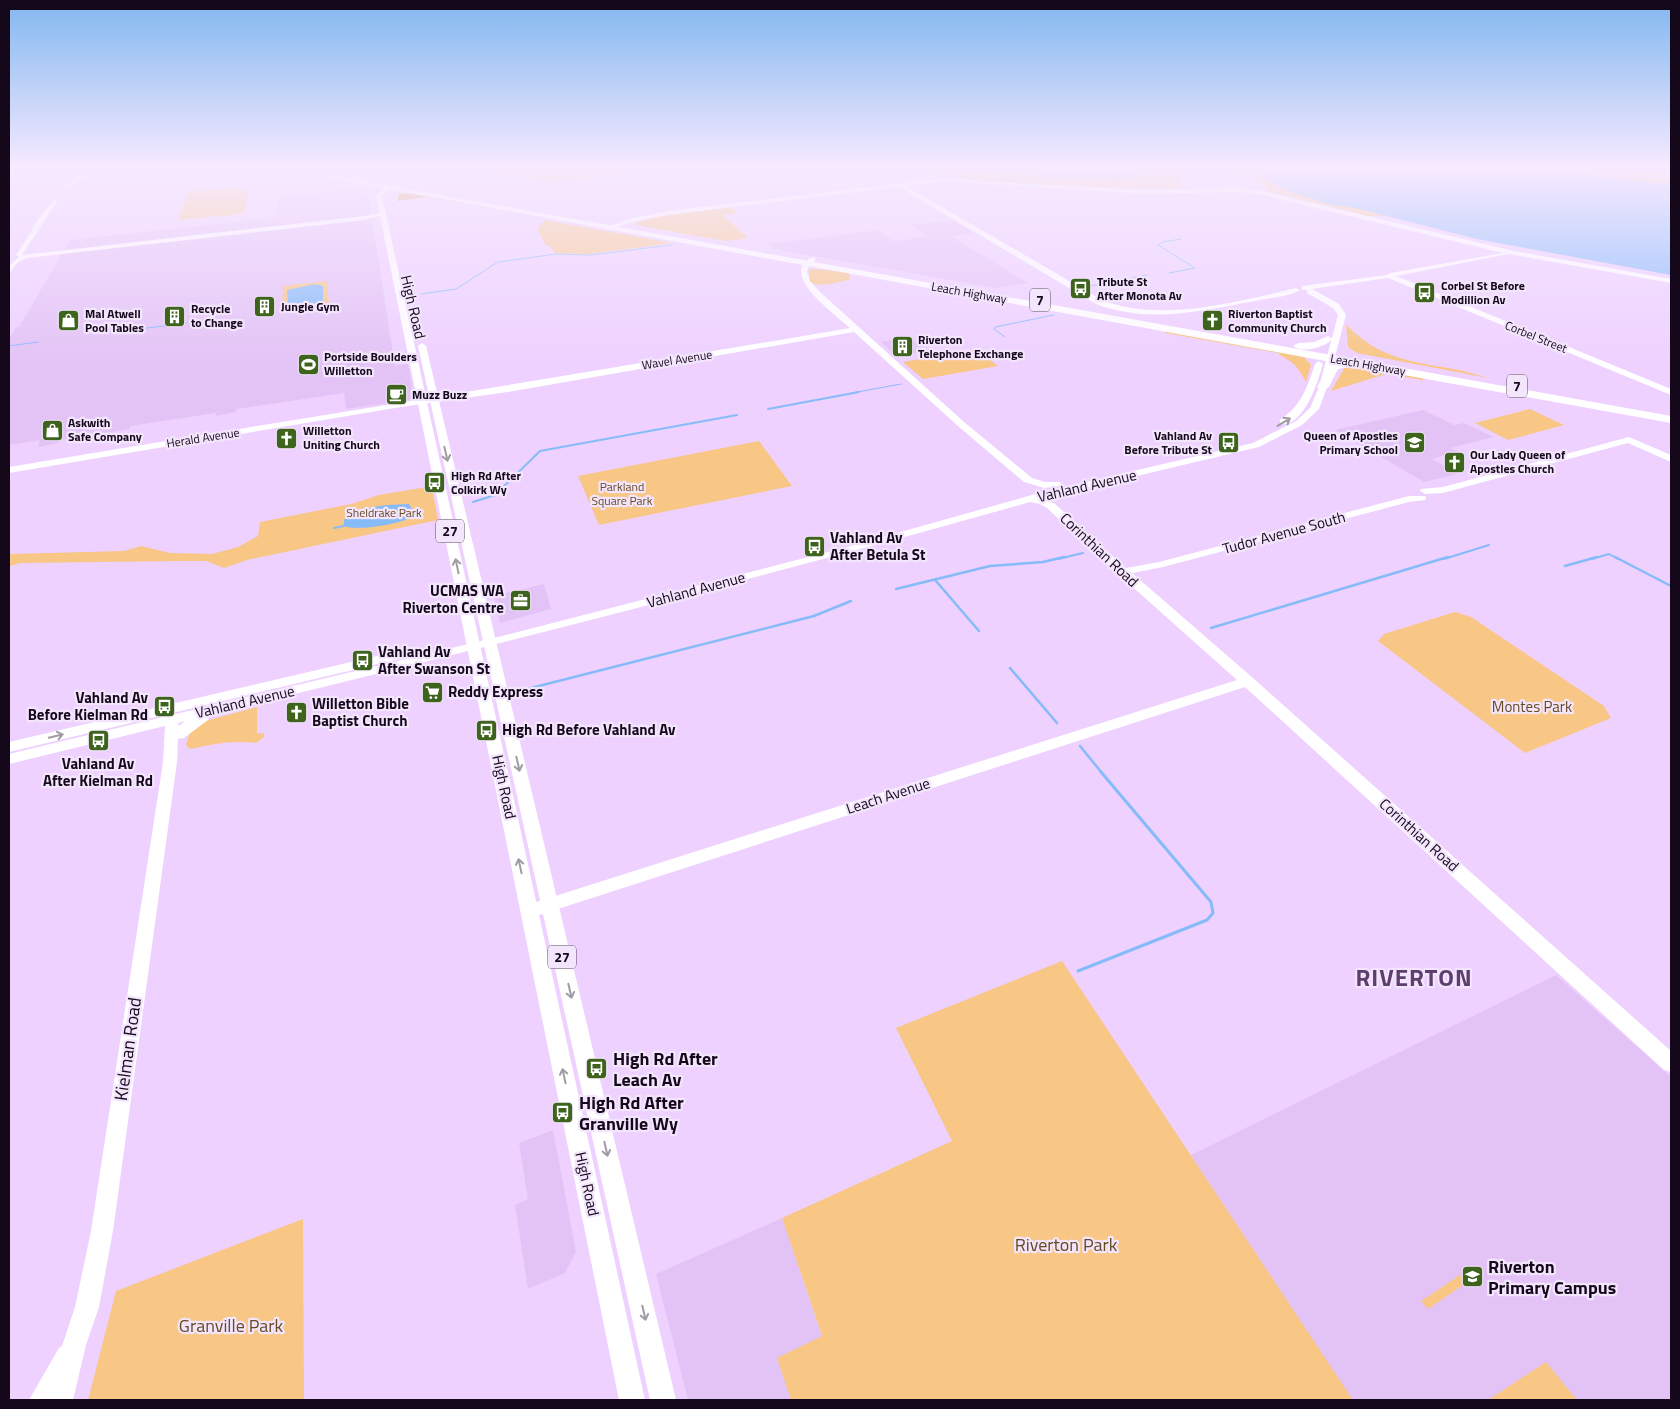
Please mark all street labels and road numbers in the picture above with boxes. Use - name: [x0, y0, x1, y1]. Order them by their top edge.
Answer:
- street label: High Road: [395, 273, 432, 341]
- street label: Leach Highway: [930, 277, 1008, 309]
- road number: 7: [1030, 288, 1050, 312]
- street label: Corbel Street: [1502, 315, 1571, 358]
- street label: Wavel Avenue: [640, 345, 714, 374]
- street label: Leach Highway: [1329, 349, 1407, 381]
- road number: 7: [1507, 374, 1527, 398]
- street label: Herald Avenue: [165, 422, 241, 453]
- street label: Vahland Avenue: [1035, 463, 1139, 508]
- street label: Tudor Avenue South: [1220, 505, 1348, 560]
- street label: Corinthian Road: [1055, 507, 1144, 592]
- road number: 27: [436, 520, 464, 542]
- street label: Vahland Avenue: [644, 565, 748, 614]
- street label: Vahland Avenue: [193, 679, 297, 724]
- street label: High Road: [486, 753, 522, 821]
- street label: Leach Avenue: [843, 771, 933, 820]
- street label: Corinthian Road: [1374, 793, 1464, 877]
- road number: 27: [548, 946, 576, 969]
- street label: Kielman Road: [107, 996, 148, 1102]
- street label: High Road: [569, 1150, 605, 1218]

